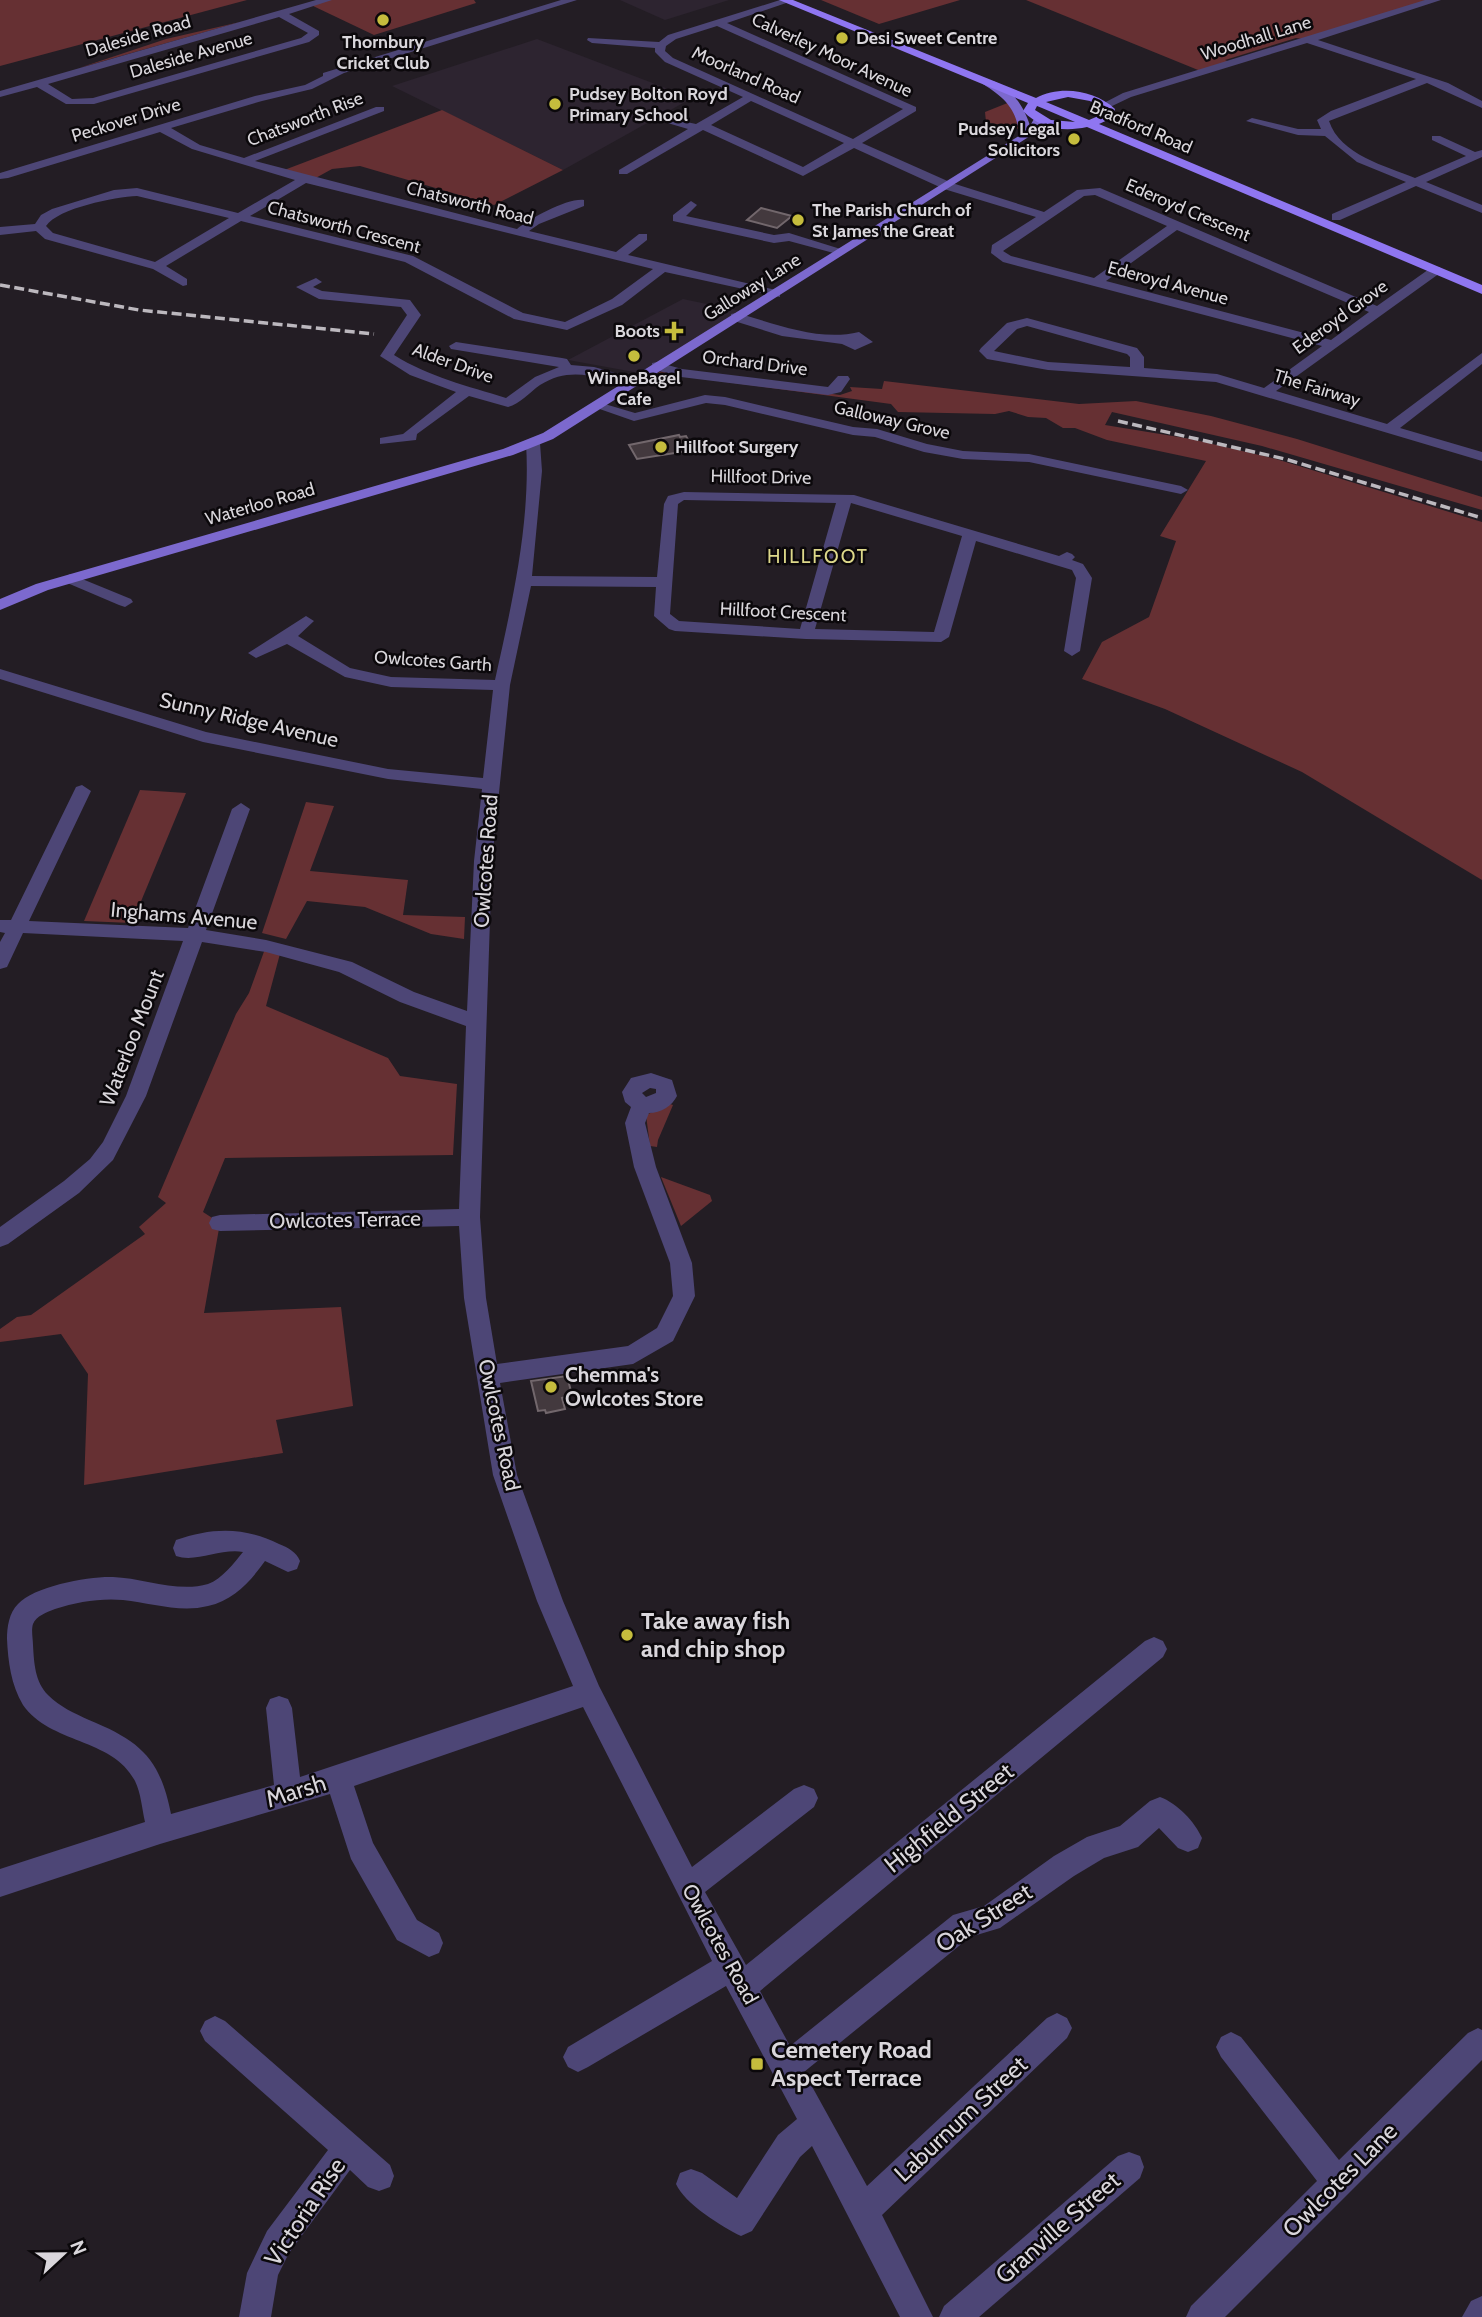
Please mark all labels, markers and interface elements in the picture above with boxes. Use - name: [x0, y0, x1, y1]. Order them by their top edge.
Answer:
- street label: Calverley Moor Avenue: [748, 8, 916, 102]
- street label: Daleside Road: [83, 10, 193, 62]
- street label: Woodhall Lane: [1198, 11, 1314, 65]
- marker: Thornbury Cricket Club: [375, 12, 391, 28]
- street label: Daleside Avenue: [127, 27, 255, 83]
- place label: Desi Sweet Centre: [856, 27, 997, 49]
- marker: Desi Sweet Centre: [834, 30, 850, 46]
- place label: Thornbury Cricket Club: [336, 31, 430, 74]
- street label: Moorland Road: [689, 41, 803, 109]
- place label: Pudsey Bolton Royd Primary School: [569, 83, 728, 126]
- street label: Chatsworth Rise: [244, 87, 366, 151]
- street label: Peckover Drive: [69, 93, 183, 147]
- marker: Pudsey Bolton Royd Primary School: [547, 96, 563, 112]
- street label: Bradford Road: [1087, 96, 1195, 158]
- place label: Pudsey Legal Solicitors: [958, 118, 1060, 161]
- marker: Pudsey Legal Solicitors: [1066, 131, 1082, 147]
- street label: Ederoyd Crescent: [1122, 174, 1254, 246]
- street label: Chatsworth Road: [404, 177, 536, 229]
- street label: Chatsworth Crescent: [265, 196, 423, 258]
- place label: The Parish Church of St James the Great: [812, 199, 971, 242]
- marker: The Parish Church of St James the Great: [790, 212, 806, 228]
- street label: Galloway Lane: [699, 248, 805, 326]
- street label: Ederoyd Avenue: [1105, 256, 1231, 310]
- street label: Ederoyd Grove: [1288, 275, 1392, 359]
- place label: Boots: [615, 320, 660, 342]
- marker: Boots: [666, 323, 682, 339]
- street label: Alder Drive: [410, 338, 496, 388]
- street label: Orchard Drive: [701, 346, 809, 380]
- marker: WinneBagel Cafe: [626, 348, 642, 364]
- street label: The Fairway: [1271, 364, 1363, 412]
- place label: WinneBagel Cafe: [587, 367, 681, 410]
- street label: Galloway Grove: [832, 396, 952, 444]
- place label: Hillfoot Surgery: [675, 436, 799, 458]
- marker: Hillfoot Surgery: [653, 439, 669, 455]
- street label: Hillfoot Drive: [710, 465, 812, 489]
- street label: Waterloo Road: [203, 478, 317, 530]
- district label: HILLFOOT: [767, 545, 869, 568]
- street label: Hillfoot Crescent: [719, 598, 847, 626]
- street label: Owlcotes Garth: [373, 646, 493, 676]
- street label: Sunny Ridge Avenue: [157, 687, 341, 752]
- street label: Owlcotes Road: [468, 793, 503, 929]
- street label: Inghams Avenue: [110, 897, 259, 934]
- street label: Waterloo Mount: [94, 966, 169, 1110]
- street label: Owlcotes Terrace: [269, 1206, 421, 1233]
- street label: Owlcotes Road: [473, 1357, 526, 1493]
- place label: Chemma's Owlcotes Store: [565, 1362, 703, 1411]
- marker: Chemma's Owlcotes Store: [543, 1379, 559, 1395]
- place label: Take away fish and chip shop: [641, 1606, 790, 1663]
- marker: Take away fish and chip shop: [619, 1627, 635, 1643]
- street label: Highfield Street: [878, 1757, 1019, 1879]
- street label: Marsh: [262, 1768, 329, 1813]
- street label: Oak Street: [930, 1877, 1037, 1958]
- street label: Owlcotes Road: [677, 1879, 764, 2008]
- place label: Cemetery Road Aspect Terrace: [771, 2035, 932, 2092]
- street label: Laburnum Street: [888, 2050, 1033, 2188]
- marker: Cemetery Road Aspect Terrace: [749, 2056, 765, 2072]
- street label: Owlcotes Lane: [1276, 2116, 1403, 2243]
- street label: Victoria Rise: [258, 2152, 351, 2271]
- street label: Granville Street: [989, 2166, 1126, 2290]
- north arrow: [28, 2219, 98, 2289]
- text: N: [65, 2237, 91, 2258]

